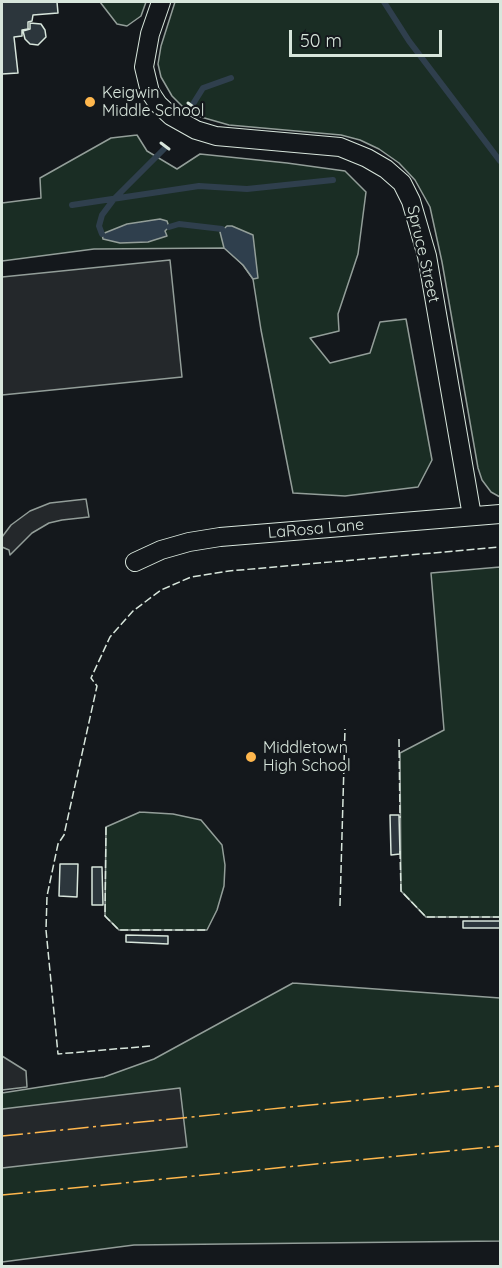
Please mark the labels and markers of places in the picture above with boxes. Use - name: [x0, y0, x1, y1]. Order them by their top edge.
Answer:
- place label: Keigwin Middle School: [102, 83, 204, 121]
- marker: Keigwin Middle School: [83, 95, 97, 109]
- place label: Middletown High School: [263, 738, 351, 776]
- marker: Middletown High School: [244, 750, 258, 764]

